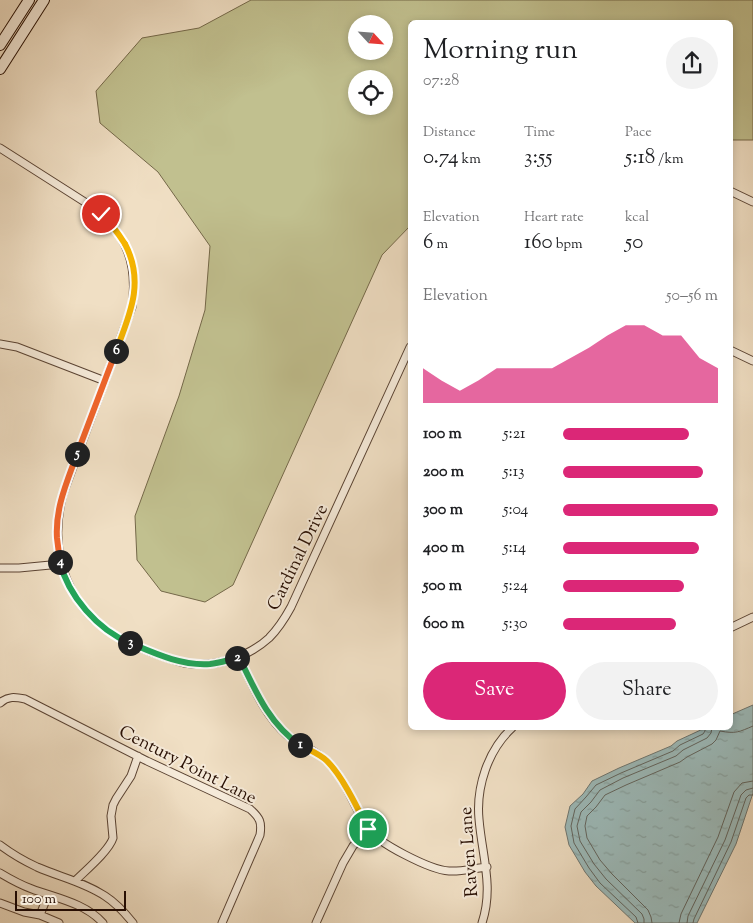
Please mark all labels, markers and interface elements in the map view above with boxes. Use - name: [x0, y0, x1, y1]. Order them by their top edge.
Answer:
- north arrow: [348, 15, 392, 60]
- map controls: [348, 15, 393, 115]
- text: Morning run: [423, 31, 578, 71]
- button: share: [666, 37, 718, 89]
- button: locate: [348, 70, 393, 115]
- text: 07:28: [423, 70, 459, 93]
- text: Distance: [423, 123, 476, 143]
- text: Time: [524, 123, 555, 143]
- text: Pace: [625, 123, 652, 143]
- text: 0.74: [423, 143, 459, 173]
- text: 3:55: [524, 143, 553, 173]
- text: 5:18: [625, 143, 655, 173]
- text: km: [459, 150, 481, 170]
- text: /km: [655, 150, 684, 170]
- pin: [80, 193, 122, 235]
- icon: check: [87, 200, 115, 228]
- text: Elevation: [423, 208, 480, 228]
- text: Heart rate: [524, 208, 584, 228]
- text: kcal: [625, 208, 649, 228]
- text: 6: [423, 228, 433, 258]
- text: 160: [524, 228, 553, 258]
- text: 50: [625, 228, 643, 258]
- text: m: [433, 235, 448, 255]
- text: bpm: [553, 235, 583, 255]
- text: Elevation: [423, 285, 488, 308]
- text: 50–56 m: [666, 285, 718, 308]
- pin: 6: [104, 338, 128, 364]
- text: 6: [113, 341, 120, 361]
- text: 100 m: [423, 423, 462, 446]
- text: 5:21: [503, 423, 526, 446]
- pin: 5: [64, 442, 90, 466]
- text: 5: [75, 444, 80, 464]
- text: 200 m: [423, 461, 464, 484]
- text: 5:13: [503, 461, 525, 484]
- text: 300 m: [423, 499, 463, 522]
- text: 5:04: [503, 499, 528, 522]
- street label: Cardinal Drive: [262, 500, 336, 615]
- text: 400 m: [423, 537, 465, 560]
- text: 5:14: [503, 537, 526, 560]
- pin: 4: [48, 550, 72, 574]
- text: 4: [57, 552, 64, 572]
- text: 500 m: [423, 575, 462, 598]
- text: 5:24: [503, 575, 528, 598]
- text: 600 m: [423, 613, 465, 636]
- text: 5:30: [503, 613, 527, 636]
- pin: 3: [118, 630, 142, 656]
- text: 3: [128, 633, 133, 653]
- pin: 2: [224, 646, 250, 670]
- text: 2: [234, 648, 241, 668]
- button: Save: [423, 662, 566, 720]
- button: Share: [576, 662, 718, 720]
- street label: Century Point Lane: [114, 720, 261, 812]
- pin: 1: [288, 732, 312, 758]
- text: 1: [298, 735, 303, 755]
- street label: Raven Lane: [454, 806, 486, 898]
- pin: [347, 808, 389, 850]
- icon: arrive: [354, 815, 382, 843]
- scale bar: [15, 888, 126, 911]
- text: 100 m: [22, 890, 56, 910]

